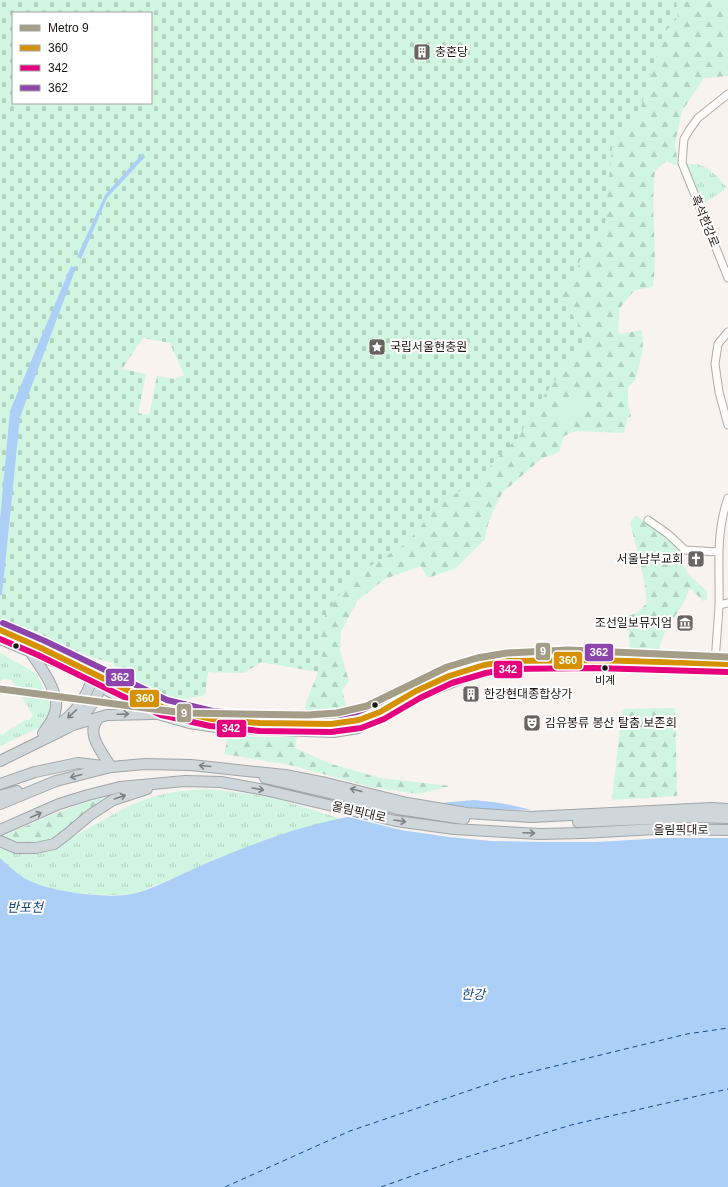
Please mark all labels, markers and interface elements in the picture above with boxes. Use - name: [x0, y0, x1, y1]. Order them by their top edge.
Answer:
- legend: [12, 12, 152, 104]
- text: Metro 9: [48, 21, 89, 35]
- text: 360: [48, 41, 68, 55]
- building icon: 충혼당: [412, 42, 432, 62]
- place label: 충혼당: [435, 45, 468, 59]
- text: 342: [48, 61, 68, 75]
- text: 362: [48, 81, 68, 95]
- street label: 흑석한강로: [688, 193, 722, 249]
- place icon: 국립서울현충원: [367, 337, 387, 357]
- place label: 국립서울현충원: [390, 340, 467, 354]
- church icon: 서울남부교회: [686, 549, 706, 569]
- place label: 서울남부교회: [617, 552, 683, 566]
- museum icon: 조선일보뮤지엄: [675, 613, 695, 633]
- place label: 조선일보뮤지엄: [595, 616, 672, 630]
- unlabelled marker: [11, 641, 21, 651]
- line badge: 9: [535, 642, 551, 661]
- line badge: 362: [584, 643, 614, 662]
- text: 9: [540, 645, 546, 657]
- text: 362: [590, 646, 608, 658]
- line badge: 360: [553, 651, 583, 670]
- text: 360: [559, 654, 577, 666]
- line badge: 342: [493, 660, 523, 679]
- text: 342: [499, 663, 517, 675]
- marker: 비계: [600, 663, 610, 673]
- line badge: 362: [105, 668, 135, 687]
- text: 362: [111, 671, 129, 683]
- place label: 비계: [595, 674, 615, 686]
- building icon: 한강현대종합상가: [461, 684, 481, 704]
- place label: 한강현대종합상가: [484, 687, 572, 701]
- line badge: 360: [129, 689, 160, 708]
- text: 360: [136, 692, 154, 704]
- unlabelled marker: [370, 700, 380, 710]
- line badge: 9: [176, 703, 192, 723]
- text: 9: [181, 707, 187, 719]
- one-way arrow: [67, 709, 77, 718]
- one-way arrow: [116, 710, 129, 718]
- theatre icon: 김유봉류 봉산 탈춤 보존회: [522, 713, 542, 733]
- place label: 김유봉류 봉산 탈춤 보존회: [545, 716, 676, 730]
- line badge: 342: [216, 719, 247, 738]
- text: 342: [222, 722, 240, 734]
- one-way arrow: [199, 762, 212, 769]
- one-way arrow: [70, 772, 83, 780]
- one-way arrow: [251, 785, 264, 793]
- one-way arrow: [350, 786, 363, 794]
- one-way arrow: [113, 793, 125, 801]
- street label: 올림픽대로: [331, 799, 387, 825]
- one-way arrow: [29, 811, 41, 818]
- one-way arrow: [393, 817, 406, 825]
- street label: 올림픽대로: [653, 823, 709, 837]
- one-way arrow: [522, 829, 535, 837]
- water label: 반포천: [7, 900, 44, 915]
- water label: 한강: [461, 987, 487, 1002]

